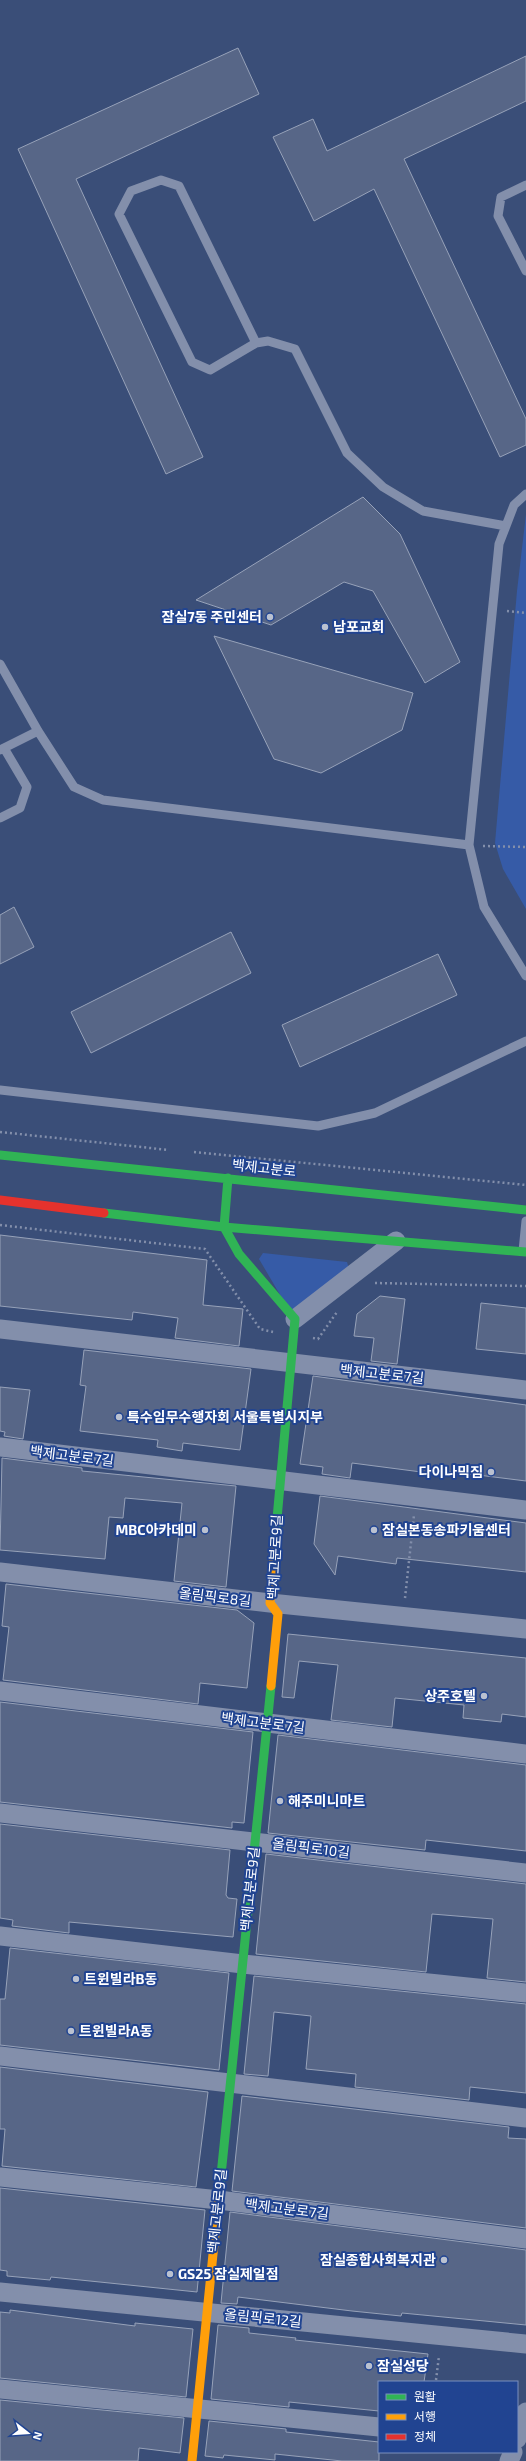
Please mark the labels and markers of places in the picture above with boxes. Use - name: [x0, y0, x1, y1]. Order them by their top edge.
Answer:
- place label: 잠실7동 주민센터: [161, 608, 262, 625]
- marker: 잠실7동 주민센터: [265, 612, 275, 622]
- place label: 남포교회: [333, 618, 385, 635]
- marker: 남포교회: [320, 622, 330, 632]
- place label: 특수임무수행자회 서울특별시지부: [127, 1408, 323, 1425]
- marker: 특수임무수행자회 서울특별시지부: [114, 1412, 124, 1422]
- place label: 다이나믹짐: [419, 1463, 483, 1480]
- marker: 다이나믹짐: [486, 1467, 496, 1477]
- place label: MBC아카데미: [115, 1521, 197, 1538]
- place label: 잠실본동송파키움센터: [382, 1521, 511, 1538]
- marker: MBC아카데미: [200, 1525, 210, 1535]
- marker: 잠실본동송파키움센터: [369, 1525, 379, 1535]
- place label: 상주호텔: [424, 1687, 476, 1704]
- marker: 상주호텔: [479, 1691, 489, 1701]
- place label: 해주미니마트: [288, 1792, 365, 1809]
- marker: 해주미니마트: [275, 1796, 285, 1806]
- place label: 트윈빌라B동: [84, 1970, 157, 1987]
- marker: 트윈빌라B동: [71, 1974, 81, 1984]
- place label: 트윈빌라A동: [79, 2022, 153, 2039]
- marker: 트윈빌라A동: [66, 2026, 76, 2036]
- place label: 잠실종합사회복지관: [320, 2251, 436, 2268]
- marker: 잠실종합사회복지관: [439, 2255, 449, 2265]
- place label: GS25 잠실제일점: [178, 2265, 279, 2282]
- marker: GS25 잠실제일점: [165, 2269, 175, 2279]
- place label: 잠실성당: [377, 2357, 429, 2374]
- marker: 잠실성당: [364, 2361, 374, 2371]

